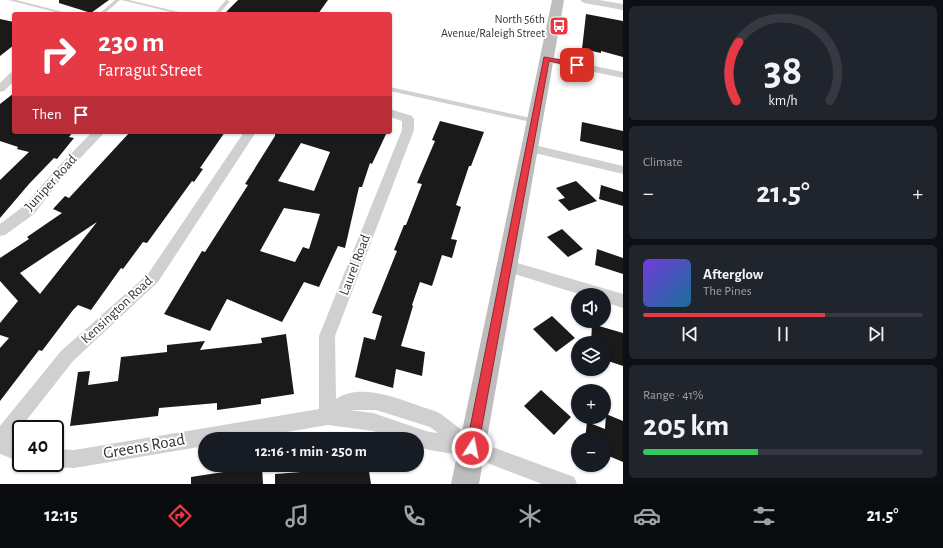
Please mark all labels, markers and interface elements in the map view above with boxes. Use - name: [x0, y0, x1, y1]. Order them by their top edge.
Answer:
- place label: North 56th Avenue/Raleigh Street: [441, 13, 545, 39]
- bus stop icon: North 56th Avenue/Raleigh Street: [548, 15, 570, 37]
- icon: right: [32, 28, 84, 80]
- text: 230 m: [98, 29, 165, 57]
- pin: [560, 48, 594, 82]
- text: 38: [764, 51, 802, 92]
- icon: arrive: [566, 54, 588, 76]
- text: Farragut Street: [98, 62, 202, 80]
- text: km/h: [768, 93, 798, 107]
- icon: arrive: [70, 104, 92, 126]
- text: Then: [32, 107, 62, 122]
- street label: Juniper Road: [22, 152, 80, 214]
- text: Climate: [643, 156, 682, 169]
- text: 21.5°: [756, 178, 810, 208]
- text: −: [643, 182, 654, 204]
- text: +: [912, 182, 923, 204]
- street label: Laurel Road: [337, 233, 373, 297]
- text: Afterglow: [703, 267, 763, 282]
- street label: Kensington Road: [79, 274, 155, 346]
- text: The Pines: [703, 285, 752, 298]
- map controls: [571, 288, 611, 472]
- button: sound: [571, 288, 611, 328]
- icon: previous: [679, 323, 701, 345]
- icon: pause: [772, 323, 794, 345]
- icon: next: [865, 323, 887, 345]
- button: layers: [571, 336, 611, 376]
- button: +: [571, 384, 611, 424]
- text: Range · 41%: [643, 389, 704, 402]
- text: 205 km: [643, 411, 729, 441]
- speed limit sign: 40: [12, 420, 64, 472]
- position arrow: [451, 427, 493, 469]
- street label: Greens Road: [102, 430, 186, 462]
- button: −: [571, 432, 611, 472]
- text: 12:16 · 1 min · 250 m: [255, 444, 367, 459]
- icon: directions: [166, 502, 194, 530]
- icon: music: [283, 502, 311, 530]
- icon: phone: [400, 502, 428, 530]
- icon: climate: [516, 502, 544, 530]
- icon: car: [633, 502, 661, 530]
- icon: filters: [750, 502, 778, 530]
- text: 12:15: [44, 507, 78, 525]
- text: 21.5°: [867, 507, 899, 525]

